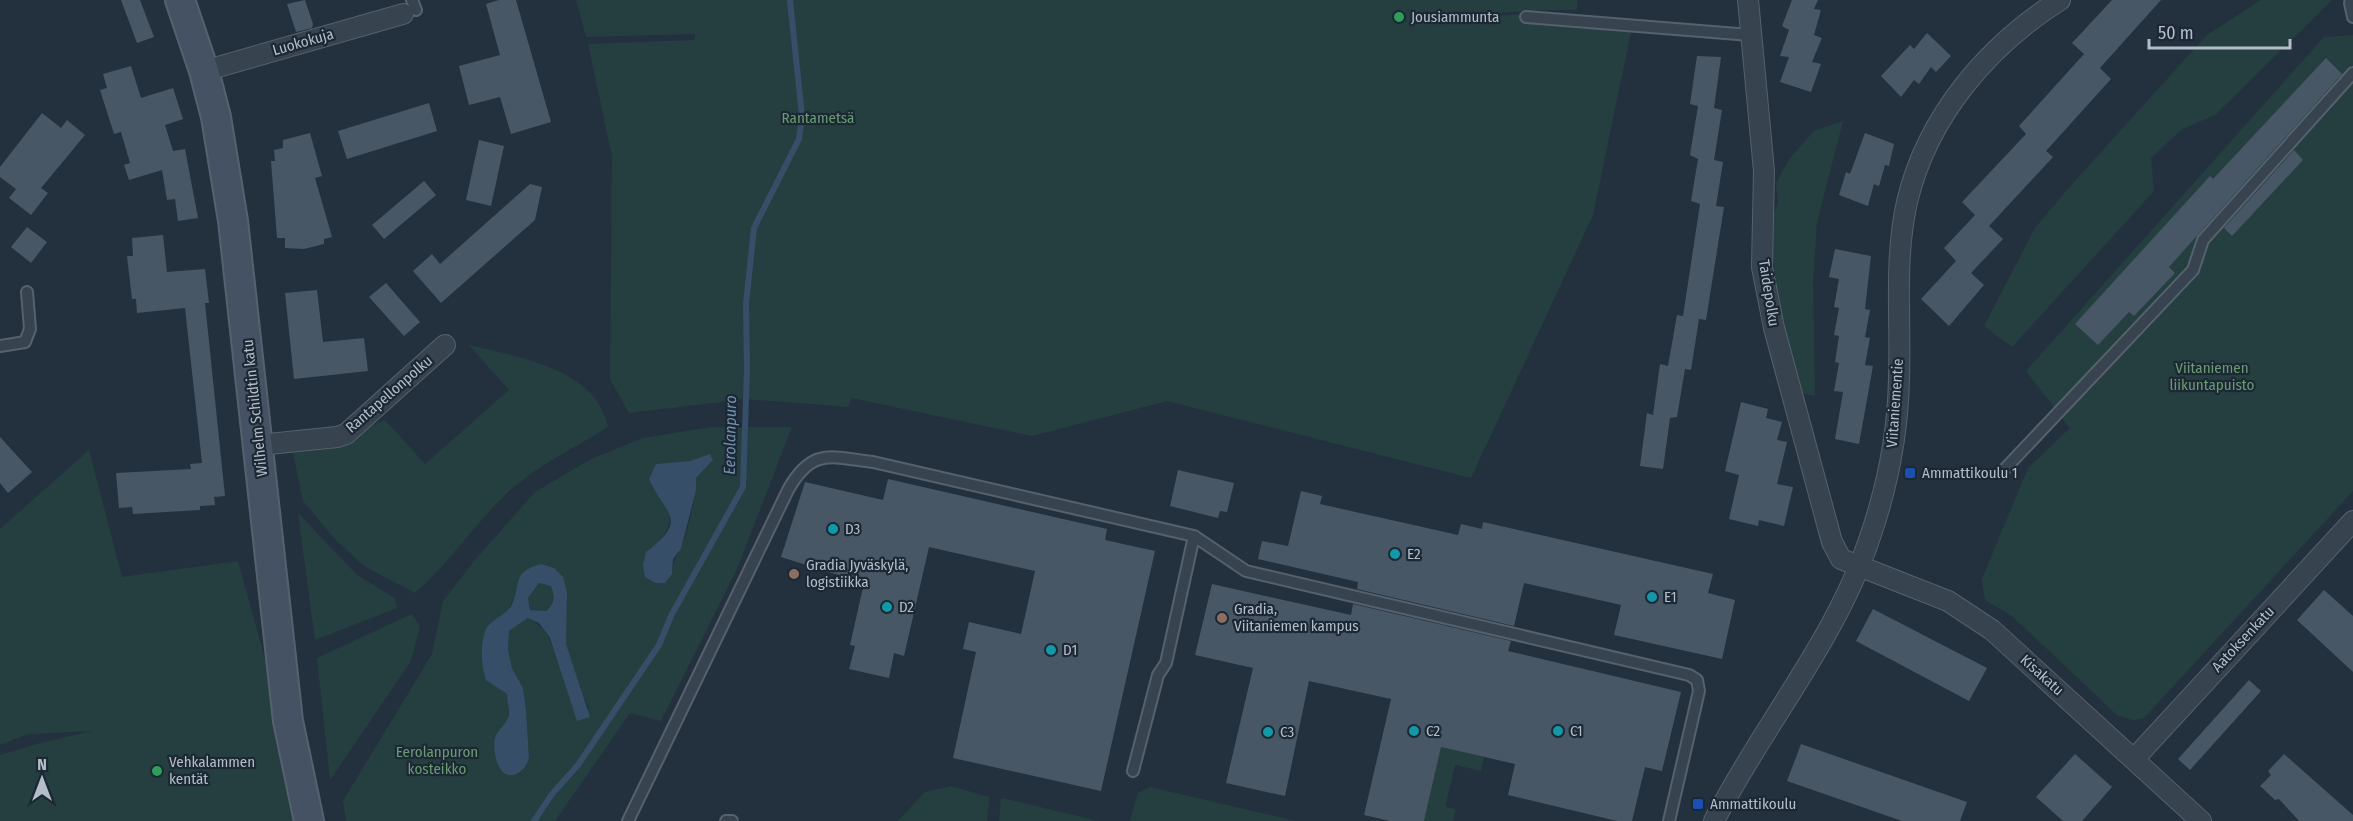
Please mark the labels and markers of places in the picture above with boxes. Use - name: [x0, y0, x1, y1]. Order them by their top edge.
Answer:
- place label: Jousiammunta: [1411, 8, 1499, 26]
- marker: Jousiammunta: [1392, 10, 1406, 24]
- place label: Ammattikoulu 1: [1922, 464, 2018, 482]
- marker: Ammattikoulu 1: [1903, 466, 1917, 480]
- place label: D3: [845, 520, 860, 538]
- marker: D3: [826, 522, 840, 536]
- place label: E2: [1407, 545, 1421, 563]
- marker: E2: [1388, 547, 1402, 561]
- place label: Gradia Jyväskylä, logistiikka: [806, 556, 908, 591]
- marker: Gradia Jyväskylä, logistiikka: [787, 567, 801, 581]
- place label: E1: [1664, 588, 1677, 606]
- marker: E1: [1645, 590, 1659, 604]
- place label: D2: [899, 598, 914, 616]
- marker: D2: [880, 600, 894, 614]
- place label: Gradia, Viitaniemen kampus: [1234, 600, 1359, 635]
- marker: Gradia, Viitaniemen kampus: [1215, 611, 1229, 625]
- place label: D1: [1063, 641, 1077, 659]
- marker: D1: [1044, 643, 1058, 657]
- place label: C2: [1426, 722, 1441, 740]
- place label: C1: [1570, 722, 1583, 740]
- place label: C3: [1280, 723, 1295, 741]
- marker: C2: [1407, 724, 1421, 738]
- marker: C1: [1551, 724, 1565, 738]
- marker: C3: [1261, 725, 1275, 739]
- place label: Vehkalammen kentät: [169, 753, 255, 788]
- marker: Vehkalammen kentät: [150, 764, 164, 778]
- place label: Ammattikoulu: [1710, 795, 1796, 813]
- marker: Ammattikoulu: [1691, 797, 1705, 811]

